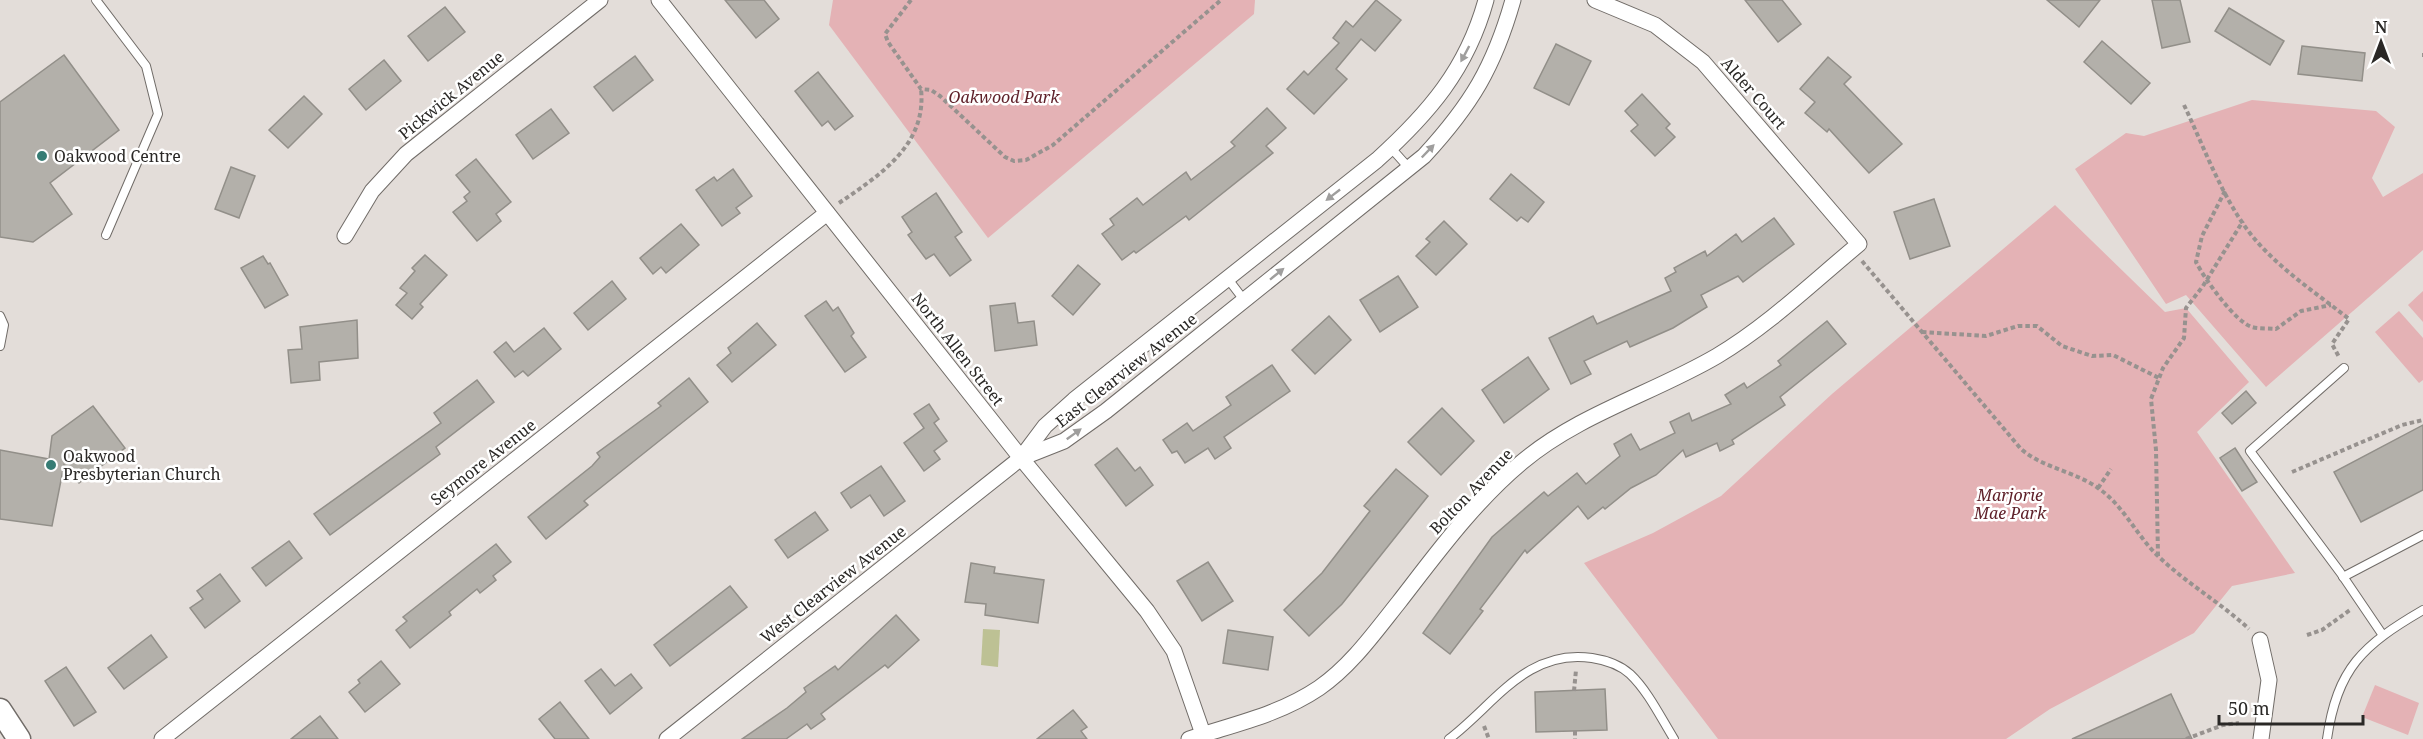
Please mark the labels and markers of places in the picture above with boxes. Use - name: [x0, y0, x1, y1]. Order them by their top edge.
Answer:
- place label: Oakwood Centre: [54, 145, 181, 167]
- marker: Oakwood Centre: [35, 149, 49, 163]
- place label: Oakwood Presbyterian Church: [63, 445, 221, 485]
- marker: Oakwood Presbyterian Church: [44, 458, 58, 472]

